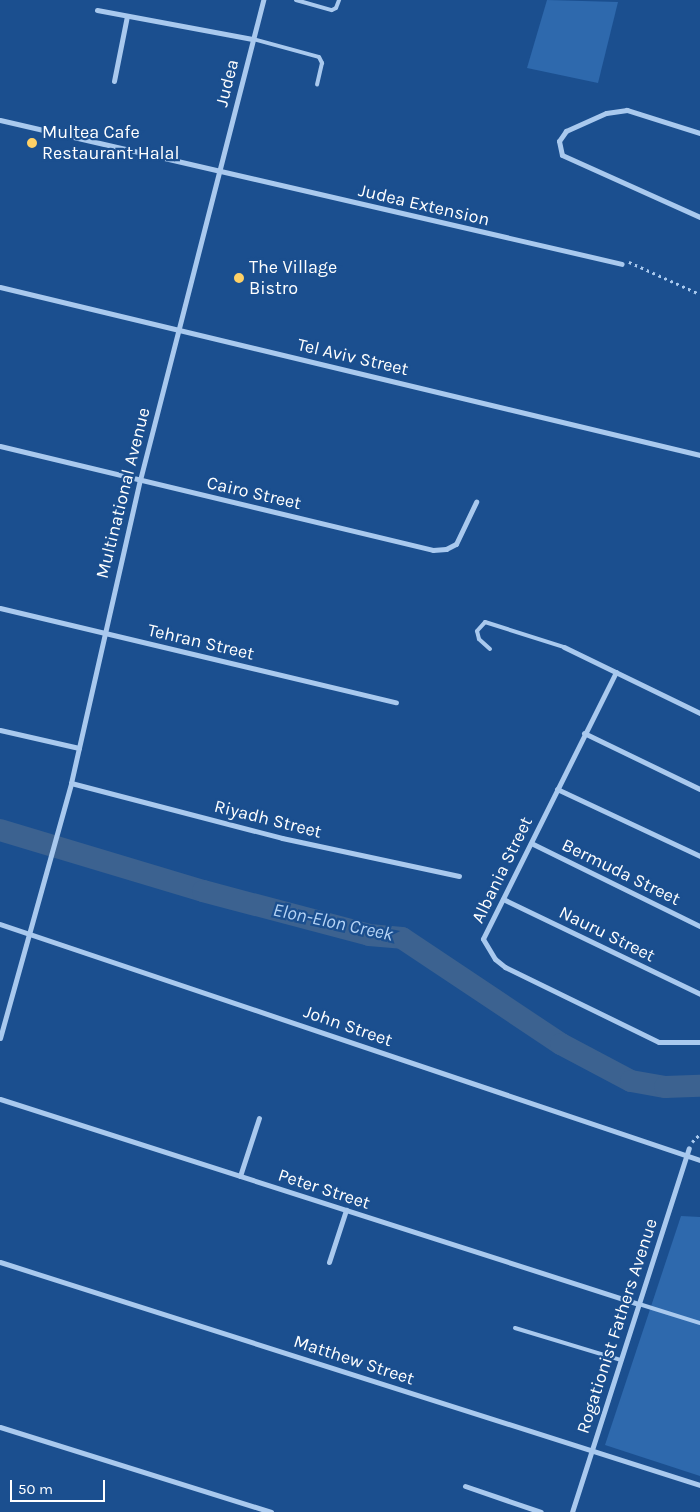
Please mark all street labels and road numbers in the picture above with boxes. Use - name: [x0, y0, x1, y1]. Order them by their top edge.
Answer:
- street label: Judea: [211, 57, 243, 109]
- street label: Judea Extension: [356, 179, 492, 231]
- street label: Tel Aviv Street: [295, 334, 411, 380]
- street label: Multinational Avenue: [91, 405, 155, 581]
- street label: Cairo Street: [205, 472, 303, 514]
- street label: Tehran Street: [146, 619, 256, 665]
- street label: Riyadh Street: [212, 795, 324, 843]
- street label: Albania Street: [467, 813, 537, 927]
- street label: Bermuda Street: [558, 834, 684, 910]
- street label: Nauru Street: [555, 901, 659, 967]
- street label: John Street: [301, 1001, 395, 1051]
- street label: Peter Street: [275, 1164, 373, 1214]
- street label: Rogationist Fathers Avenue: [572, 1216, 662, 1436]
- street label: Matthew Street: [291, 1330, 417, 1390]

